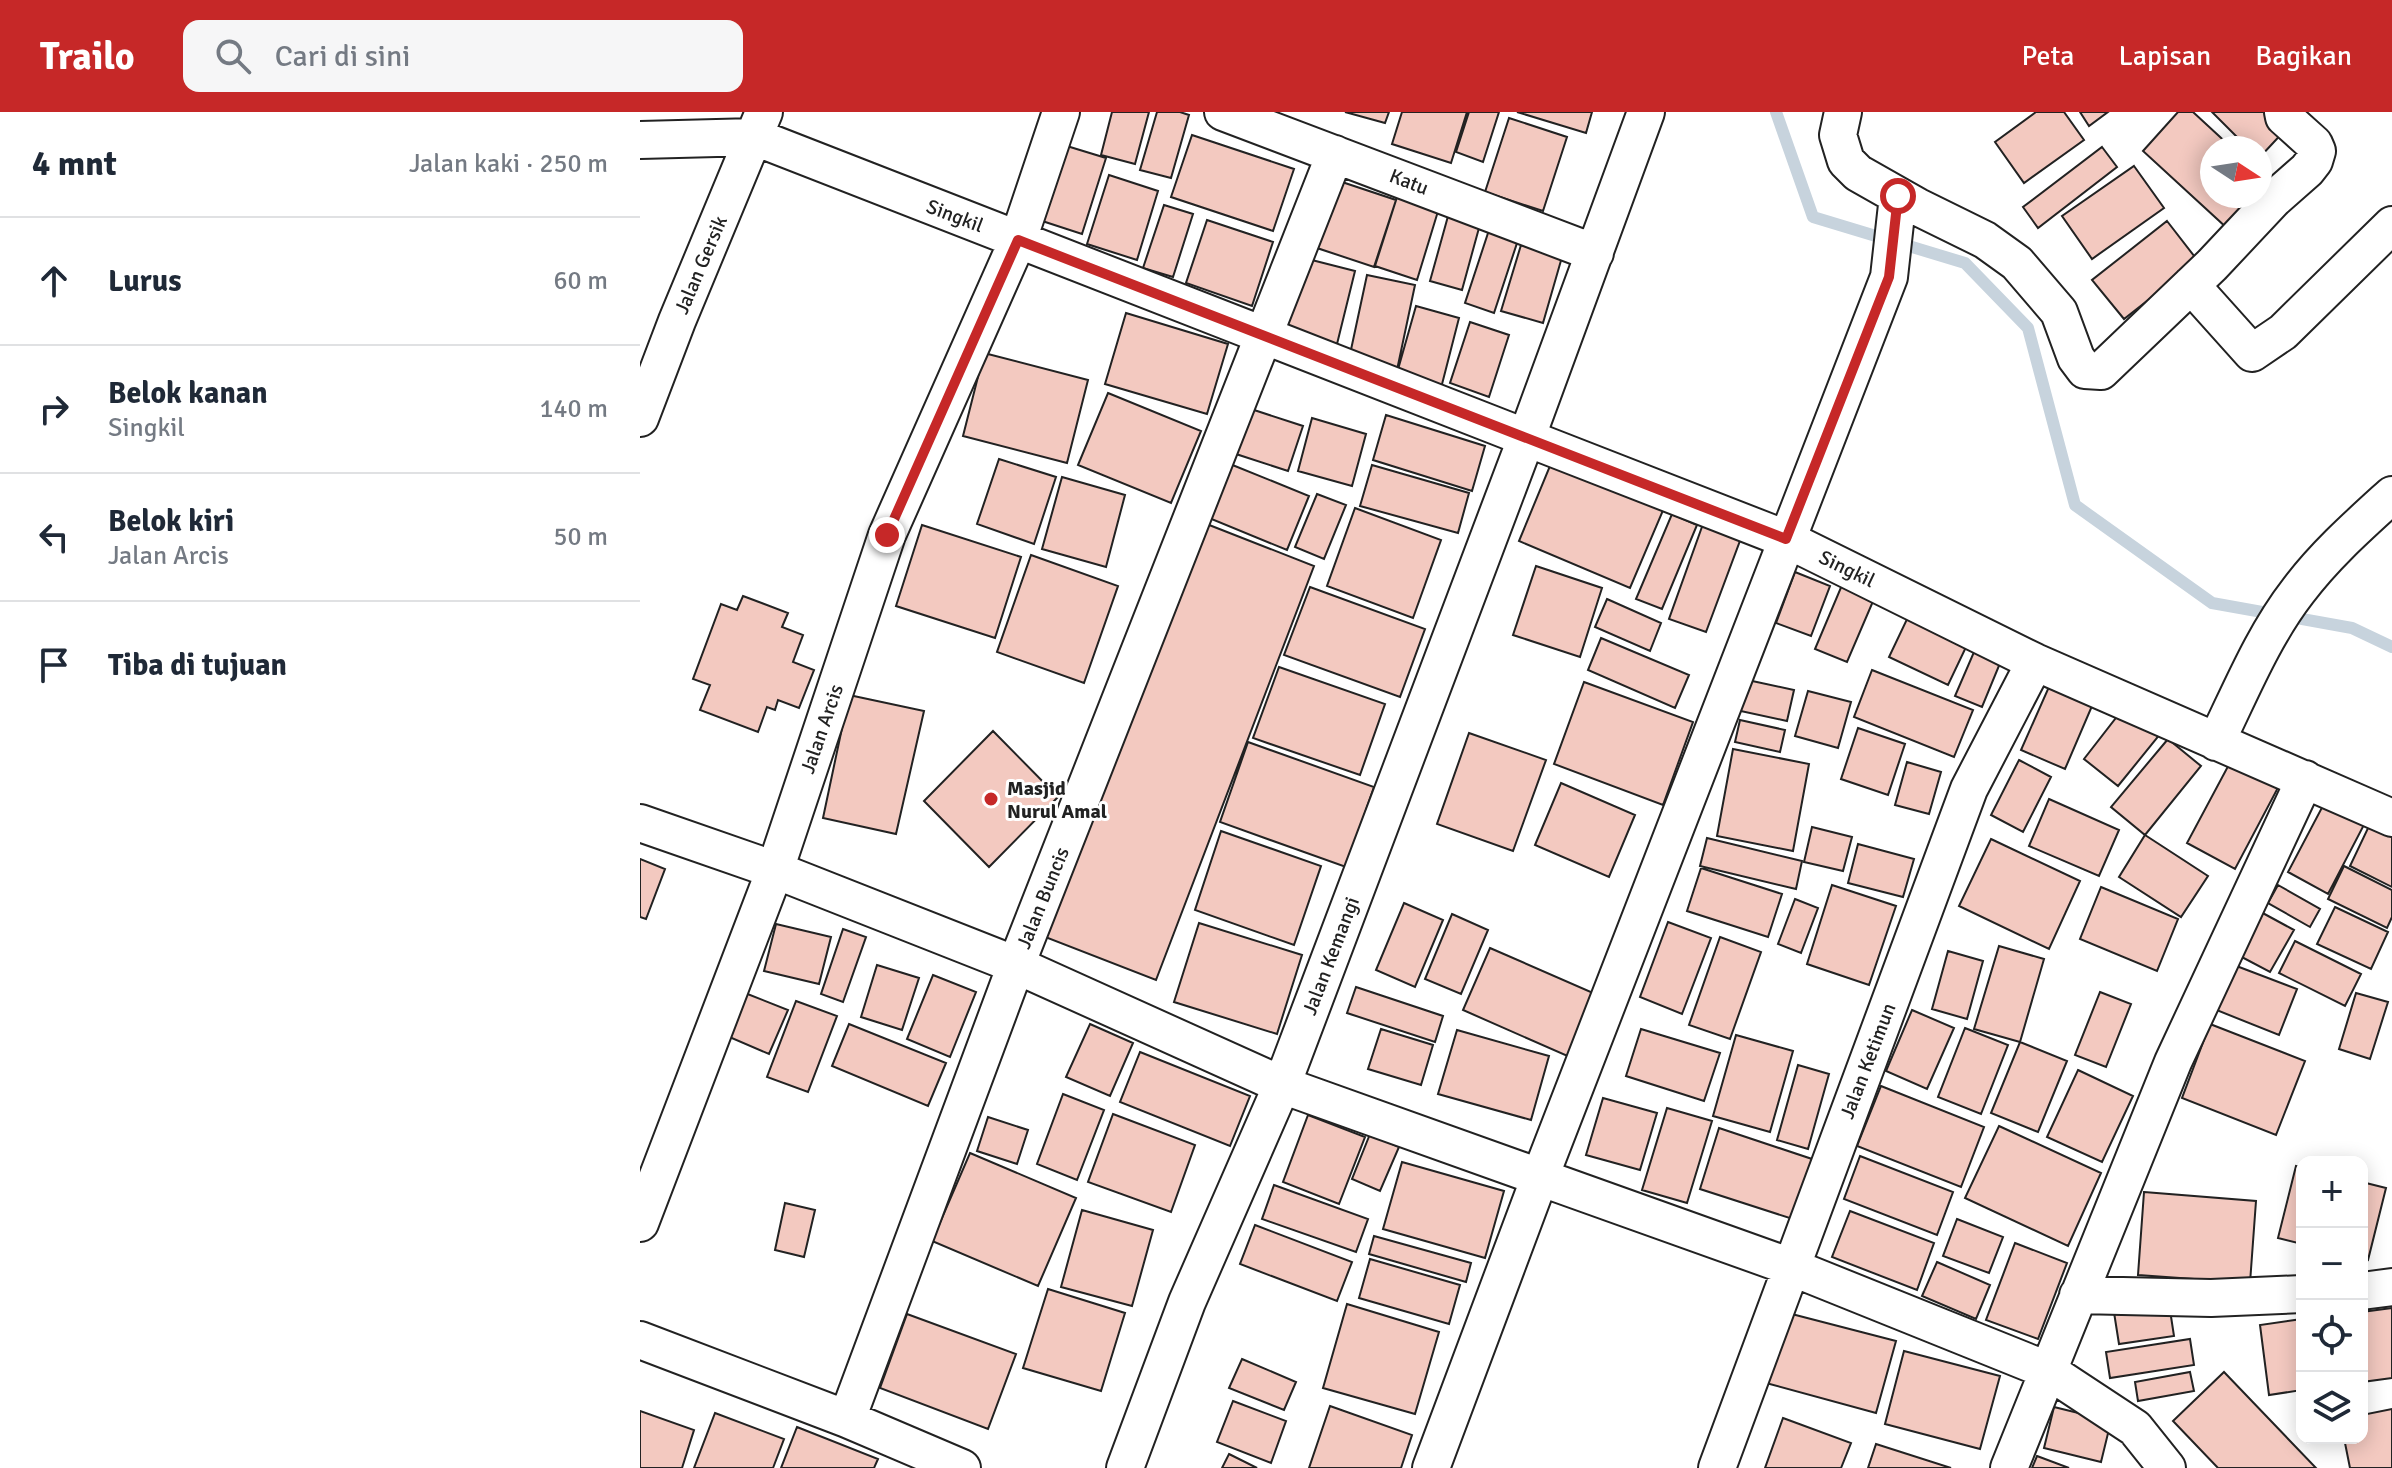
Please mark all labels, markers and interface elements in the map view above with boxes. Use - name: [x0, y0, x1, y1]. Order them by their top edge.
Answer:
- search box: [183, 20, 743, 92]
- text: Trailo: [40, 33, 135, 80]
- icon: search: [211, 34, 255, 78]
- text: Cari di sini: [275, 38, 410, 75]
- text: Peta: [2021, 39, 2075, 73]
- text: Lapisan: [2119, 39, 2211, 73]
- text: Bagikan: [2255, 39, 2352, 73]
- north arrow: [2200, 136, 2272, 208]
- text: 4 mnt: [32, 143, 117, 185]
- text: Jalan kaki · 250 m: [409, 148, 608, 180]
- street label: Katu: [1386, 163, 1432, 201]
- route start: [1880, 178, 1916, 214]
- street label: Singkil: [923, 194, 987, 238]
- street label: Jalan Gersik: [669, 212, 733, 318]
- icon: ahead: [32, 259, 76, 303]
- text: Lurus: [108, 263, 182, 300]
- text: 60 m: [553, 265, 608, 297]
- text: Belok kanan: [108, 375, 268, 412]
- icon: right: [32, 387, 76, 431]
- text: 140 m: [539, 393, 608, 425]
- text: Singkil: [108, 412, 185, 444]
- text: Belok kiri: [108, 503, 234, 540]
- icon: left: [32, 515, 76, 559]
- route end: [869, 517, 905, 553]
- text: 50 m: [553, 521, 608, 553]
- text: Jalan Arcis: [108, 540, 229, 572]
- street label: Singkil: [1815, 545, 1879, 593]
- icon: arrive: [32, 643, 76, 687]
- text: Tiba di tujuan: [108, 647, 287, 684]
- street label: Jalan Arcis: [795, 681, 849, 777]
- place label: Masjid Nurul Amal: [1007, 776, 1107, 824]
- marker: Masjid Nurul Amal: [982, 790, 1000, 808]
- street label: Jalan Buncis: [1011, 843, 1075, 953]
- street label: Jalan Kemangi: [1297, 893, 1365, 1019]
- street label: Jalan Ketimun: [1834, 1000, 1902, 1122]
- map controls: [2296, 1156, 2368, 1444]
- button: +: [2296, 1156, 2368, 1228]
- button: −: [2296, 1228, 2368, 1300]
- button: locate: [2296, 1300, 2368, 1372]
- button: layers: [2296, 1372, 2368, 1444]

